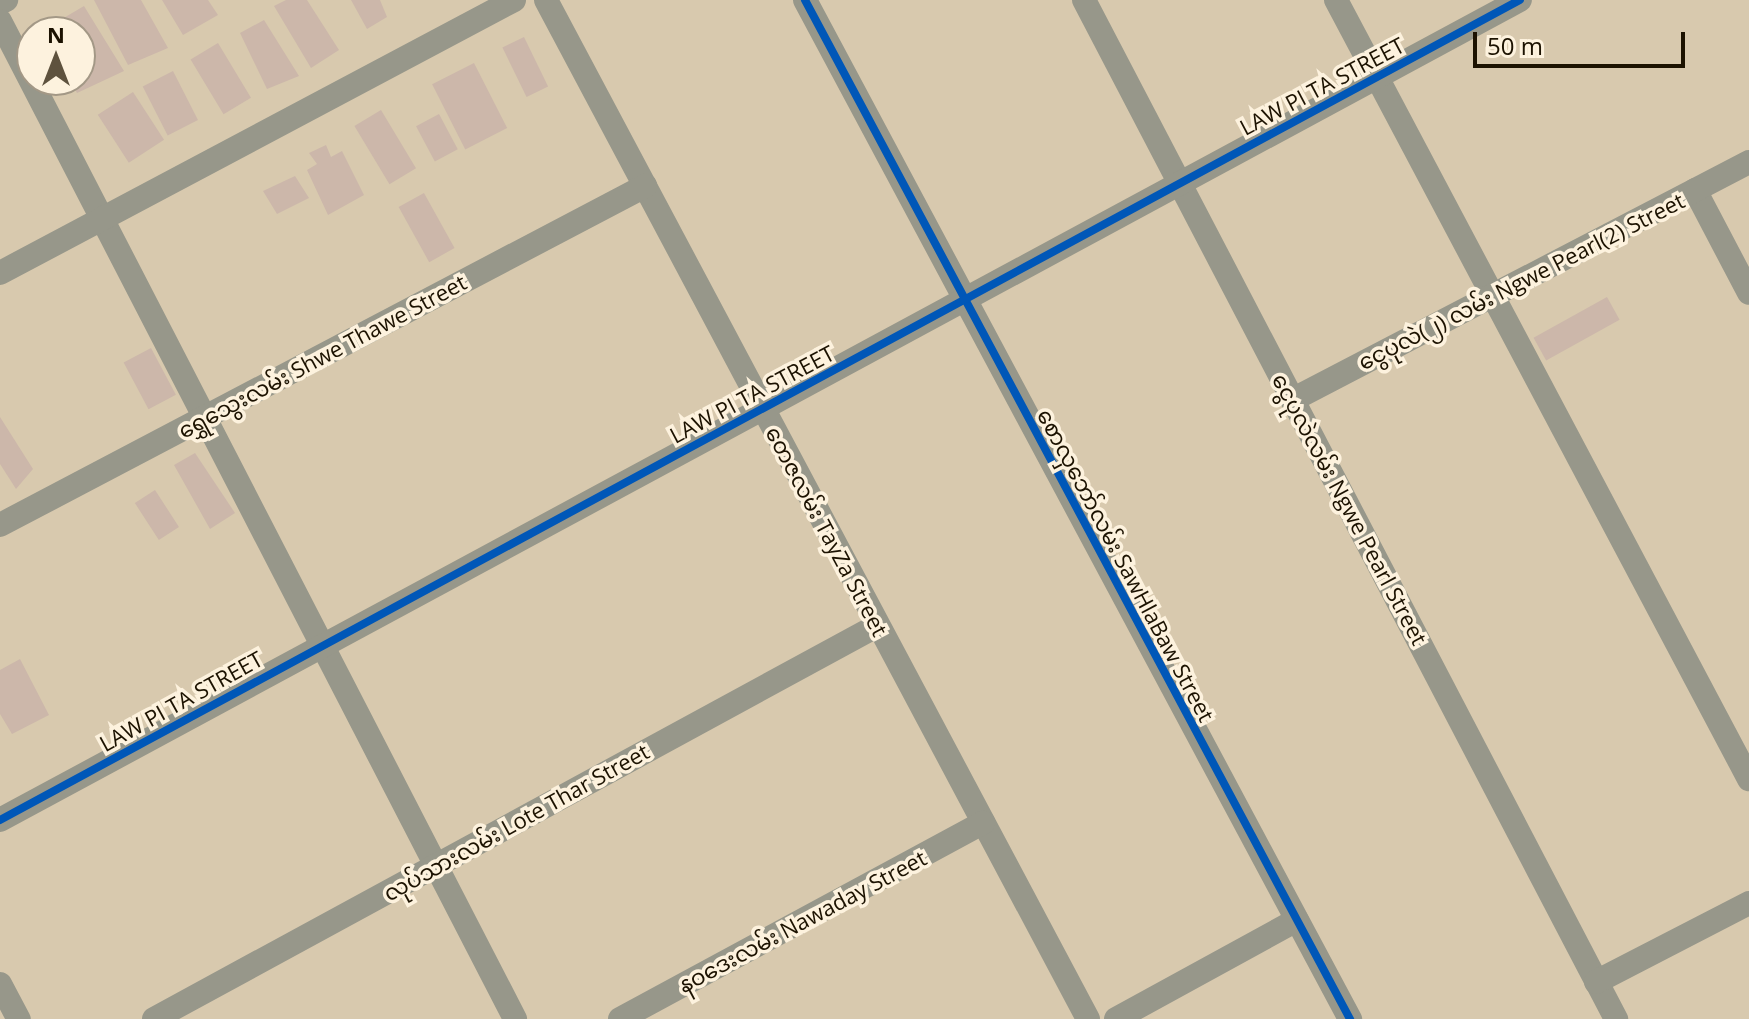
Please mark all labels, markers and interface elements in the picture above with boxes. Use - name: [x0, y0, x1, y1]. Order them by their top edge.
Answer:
- north arrow: [16, 16, 96, 96]
- scale bar: [1477, 16, 1689, 66]
- text: N: [47, 19, 65, 49]
- text: 50 m: [1487, 29, 1543, 62]
- street label: LAW PI TA STREET: [1235, 31, 1409, 141]
- street label: ငွေပုလဲ(၂) လမ်း Ngwe Pearl(2) Street: [1353, 187, 1689, 375]
- street label: ရွှေသွေးလမ်း Shwe Thawe Street: [173, 269, 471, 443]
- street label: LAW PI TA STREET: [665, 339, 839, 449]
- street label: ငွေပုလဲလမ်း Ngwe Pearl Street: [1267, 369, 1433, 649]
- street label: စောလှဘော်လမ်း SawHlaBaw Street: [1032, 404, 1220, 726]
- street label: တေဇလမ်း TayZa Street: [760, 422, 894, 640]
- street label: LAW PI TA STREET: [95, 645, 267, 757]
- street label: လုပ်သားလမ်း Lote Thar Street: [379, 738, 653, 906]
- street label: နဝဒေးလမ်း Nawaday Street: [673, 844, 931, 998]

